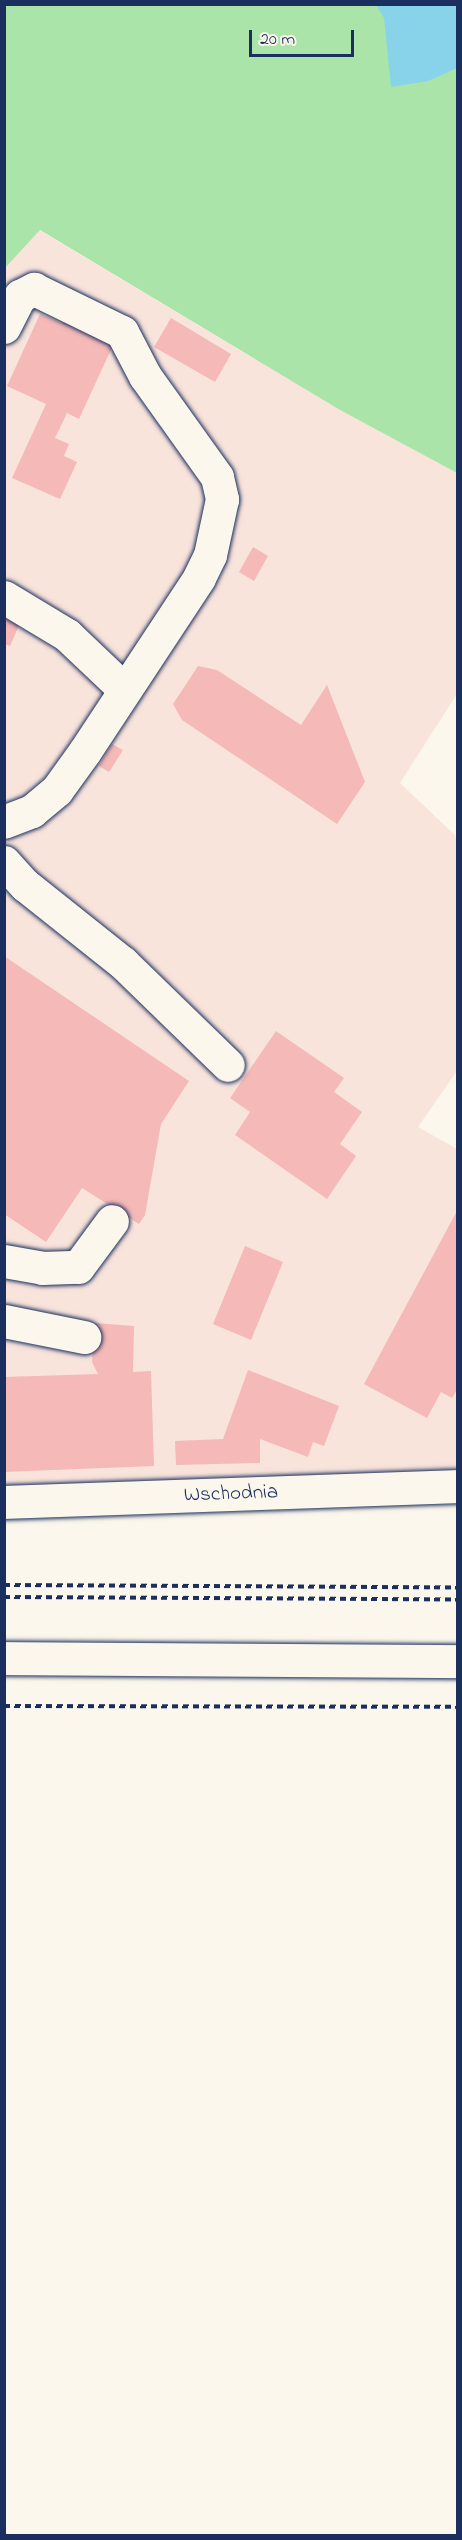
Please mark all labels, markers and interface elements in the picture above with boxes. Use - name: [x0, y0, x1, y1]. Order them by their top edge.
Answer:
- scale bar: [252, 18, 357, 56]
- text: 20 m: [260, 27, 295, 53]
- street label: Wschodnia: [183, 1480, 279, 1508]

